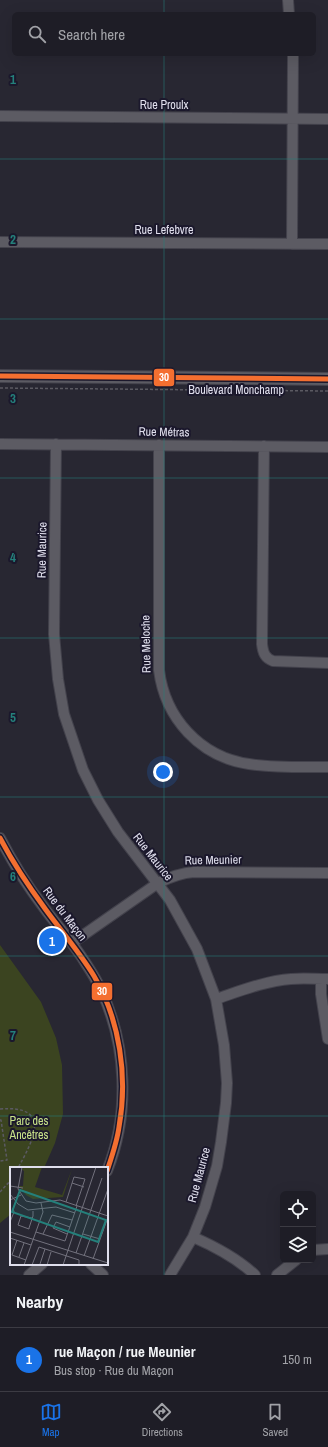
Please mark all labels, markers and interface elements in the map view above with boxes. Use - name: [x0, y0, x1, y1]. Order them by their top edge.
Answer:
- search box: [12, 12, 316, 56]
- icon: search: [26, 23, 48, 45]
- text: Search here: [58, 24, 125, 45]
- text: 1: [10, 71, 16, 88]
- street label: Rue Proulx: [140, 97, 188, 113]
- street label: Rue Lefebvre: [134, 222, 194, 238]
- text: 2: [10, 231, 16, 248]
- line badge: 30: [153, 368, 175, 387]
- text: 30: [159, 370, 169, 384]
- street label: Boulevard Monchamp: [188, 382, 284, 398]
- text: 3: [10, 390, 16, 407]
- street label: Rue Métras: [138, 424, 190, 440]
- street label: Rue Maurice: [34, 522, 50, 578]
- text: 4: [10, 549, 16, 566]
- street label: Rue Meloche: [137, 615, 155, 673]
- text: 5: [10, 709, 16, 726]
- your location: [153, 762, 173, 782]
- street label: Rue Maurice: [129, 830, 177, 884]
- street label: Rue Meunier: [184, 851, 242, 868]
- text: 6: [10, 868, 16, 885]
- street label: Rue du Maçon: [39, 884, 91, 944]
- pin: 1: [39, 926, 65, 956]
- line badge: 30: [91, 982, 113, 1001]
- text: 30: [97, 984, 107, 998]
- text: 7: [10, 1027, 16, 1044]
- park label: Parc des Ancêtres: [9, 1113, 48, 1143]
- street label: Rue Maurice: [184, 1146, 214, 1204]
- inset map: [10, 1167, 108, 1265]
- map controls: [280, 1191, 316, 1263]
- button: locate: [280, 1191, 316, 1227]
- button: layers: [280, 1227, 316, 1263]
- text: Nearby: [16, 1290, 63, 1313]
- text: rue Maçon / rue Meunier: [54, 1341, 196, 1362]
- text: 1: [26, 1351, 32, 1368]
- text: 150 m: [282, 1351, 312, 1368]
- text: Bus stop · Rue du Maçon: [54, 1362, 174, 1379]
- tab: Map: [40, 1401, 62, 1439]
- tab: Directions: [142, 1401, 183, 1439]
- tab: Saved: [263, 1401, 288, 1439]

